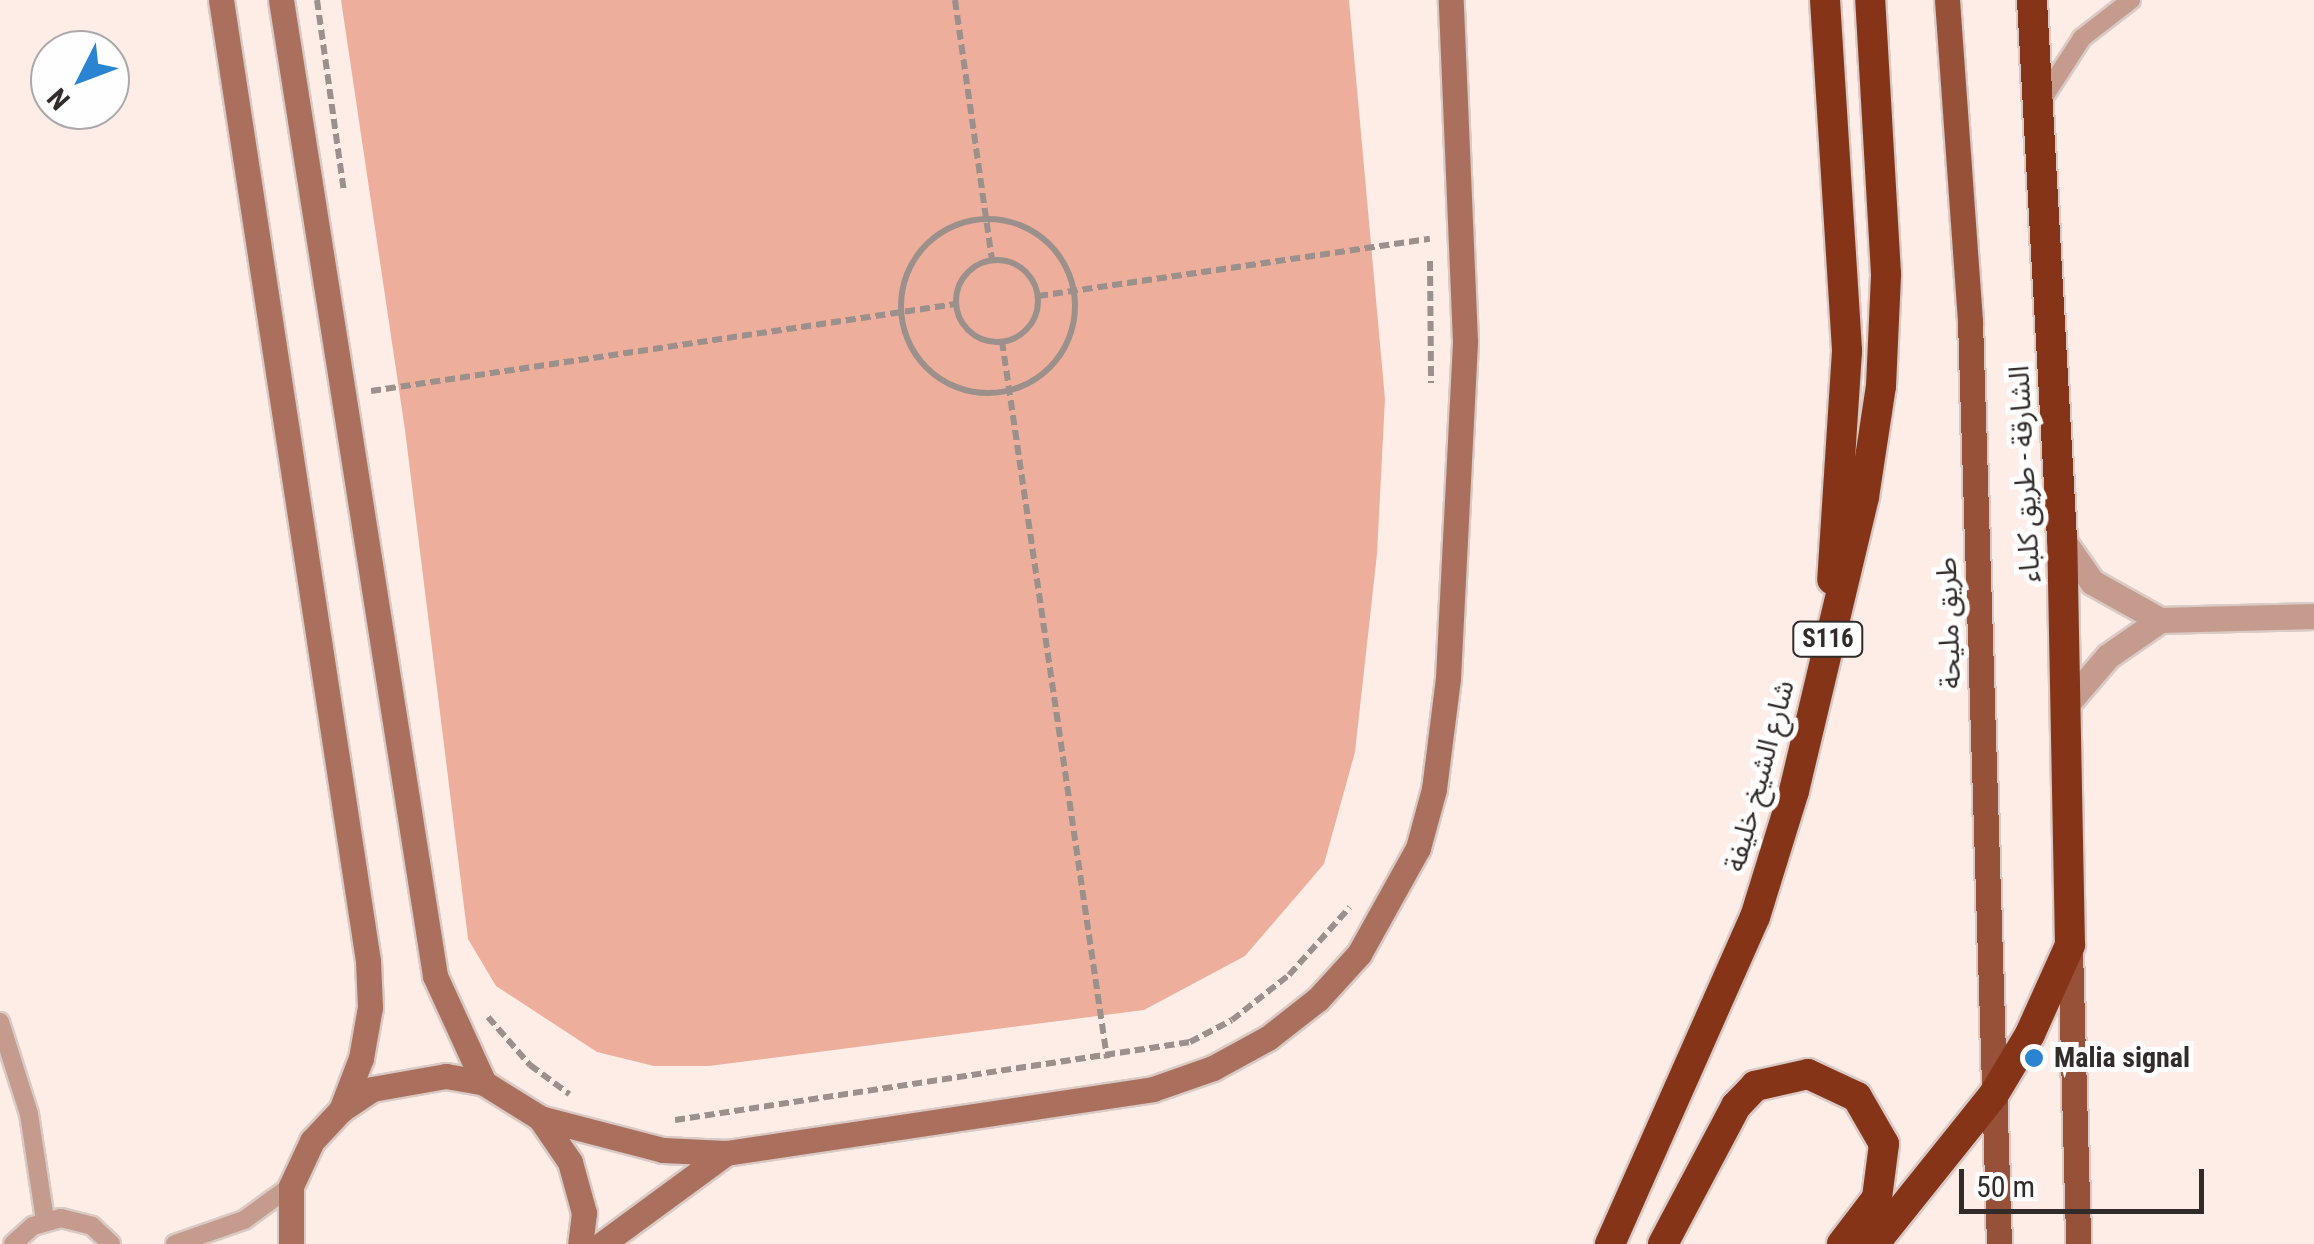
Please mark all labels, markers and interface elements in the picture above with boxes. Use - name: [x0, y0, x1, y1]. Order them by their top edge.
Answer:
- north arrow: [30, 30, 130, 130]
- text: N: [41, 82, 77, 116]
- street label: الشارقة - طريق كلباء: [2003, 365, 2047, 583]
- street label: طريق مليحة: [1930, 557, 1968, 689]
- road number: S116: [1790, 619, 1866, 659]
- street label: شارع الشيخ خليفة: [1718, 677, 1802, 875]
- place label: Malia signal: [2054, 1041, 2190, 1075]
- marker: Malia signal: [2023, 1047, 2045, 1069]
- scale bar: [1964, 1149, 2209, 1211]
- text: 50 m: [1976, 1169, 2035, 1204]

